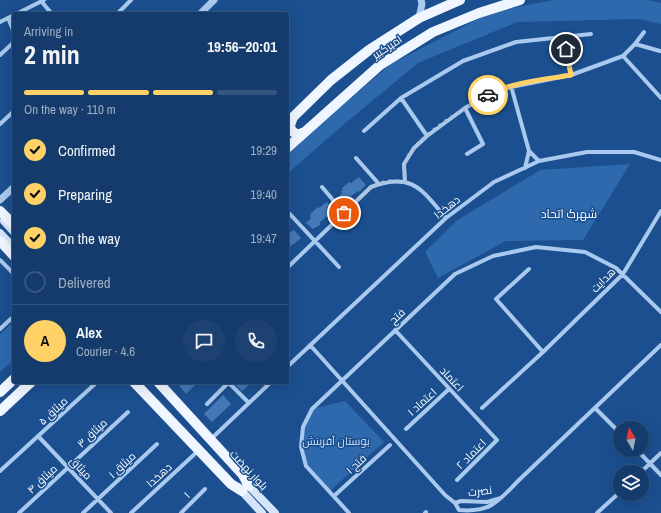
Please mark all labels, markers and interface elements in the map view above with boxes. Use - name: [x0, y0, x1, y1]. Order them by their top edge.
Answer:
- text: Arriving in: [24, 23, 73, 40]
- street label: امیرکبیر: [368, 32, 405, 62]
- pin: [549, 32, 583, 66]
- text: 19:56–20:01: [207, 36, 277, 57]
- text: 2 min: [24, 37, 80, 72]
- icon: home: [555, 38, 577, 60]
- courier: [468, 75, 508, 115]
- icon: car: [477, 84, 499, 106]
- text: On the way · 110 m: [24, 101, 116, 118]
- icon: check: [24, 139, 46, 161]
- text: Confirmed: [58, 140, 115, 161]
- text: 19:29: [250, 142, 277, 159]
- icon: check: [24, 183, 46, 205]
- text: Preparing: [58, 184, 112, 205]
- text: 19:40: [250, 186, 277, 203]
- street label: دهخدا: [431, 192, 463, 222]
- pin: [327, 196, 361, 230]
- icon: bag: [333, 202, 355, 224]
- district label: شهرک اتحاد: [541, 206, 597, 222]
- icon: check: [24, 227, 46, 249]
- text: On the way: [58, 228, 120, 249]
- text: 19:47: [250, 230, 277, 247]
- street label: هدایت: [588, 265, 618, 295]
- text: Delivered: [58, 272, 111, 293]
- street label: فتح: [386, 305, 409, 328]
- button: chat: [183, 320, 225, 362]
- button: phone: [235, 320, 277, 362]
- text: Alex: [76, 322, 102, 343]
- text: A: [41, 330, 49, 351]
- text: Courier · 4.6: [76, 343, 135, 360]
- street label: اعتماد: [437, 364, 467, 394]
- street label: اعتماد ۱: [404, 385, 440, 419]
- street label: میثاق ۵: [36, 394, 70, 428]
- street label: میثاق ۳: [74, 416, 110, 450]
- north arrow: [613, 421, 649, 457]
- map controls: [613, 421, 649, 501]
- park label: بوستان آفرینش: [302, 434, 370, 448]
- street label: اعتماد ۲: [453, 436, 489, 472]
- street label: بلوار نهضت: [227, 447, 271, 493]
- street label: میثاق ۱: [105, 449, 139, 481]
- street label: فتح ۱: [343, 451, 370, 478]
- street label: میثاق: [67, 454, 95, 482]
- street label: دهخدا: [143, 460, 175, 490]
- street label: میثاق ۴: [24, 462, 60, 496]
- button: layers: [613, 465, 649, 501]
- street label: نصرت: [467, 483, 493, 499]
- street label: ۱: [181, 489, 193, 501]

